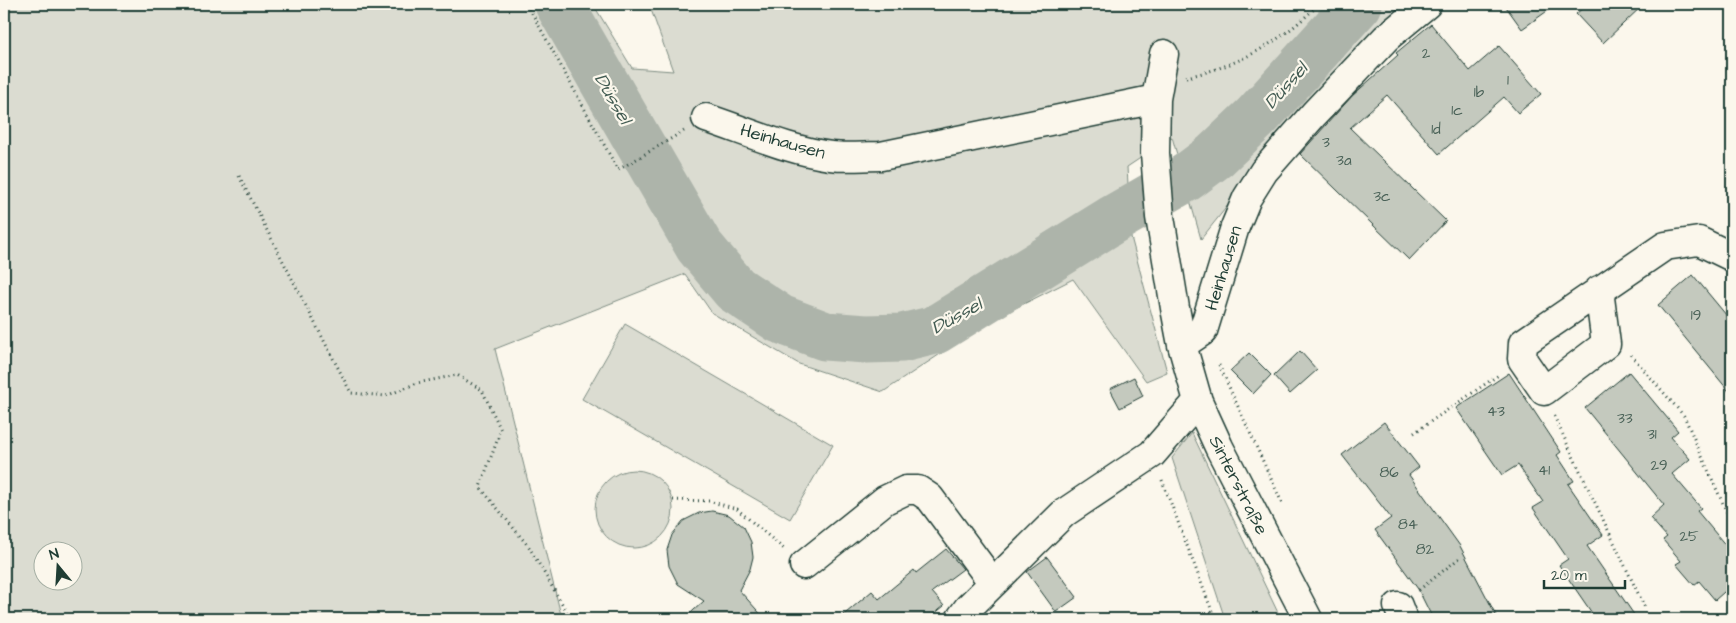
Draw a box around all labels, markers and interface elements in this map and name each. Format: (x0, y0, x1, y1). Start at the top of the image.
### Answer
house number: 2 (1422, 43, 1431, 64)
water label: Düssel (1258, 55, 1316, 115)
water label: Düssel (587, 68, 639, 132)
house number: 1 (1507, 70, 1509, 91)
house number: 1b (1474, 82, 1485, 103)
house number: 1c (1451, 100, 1463, 121)
street label: Heinhausen (737, 117, 828, 166)
house number: 1d (1431, 119, 1441, 140)
house number: 3 (1322, 132, 1330, 153)
house number: 3a (1336, 150, 1352, 171)
house number: 3c (1373, 186, 1391, 207)
street label: Heinhausen (1199, 223, 1248, 314)
water label: Düssel (926, 290, 990, 341)
house number: 19 (1691, 305, 1701, 326)
house number: 43 (1487, 401, 1505, 422)
house number: 33 (1617, 408, 1633, 429)
house number: 31 (1647, 424, 1657, 445)
street label: Sinterstraße (1203, 431, 1274, 539)
house number: 29 (1650, 455, 1668, 476)
house number: 41 (1538, 460, 1550, 481)
house number: 86 (1379, 462, 1399, 483)
house number: 84 (1398, 514, 1418, 535)
house number: 25 (1679, 526, 1699, 547)
house number: 82 (1416, 539, 1435, 560)
north arrow (32, 540, 82, 590)
text: N (47, 544, 62, 565)
scale bar (1544, 558, 1625, 590)
text: 20 m (1551, 565, 1587, 586)

